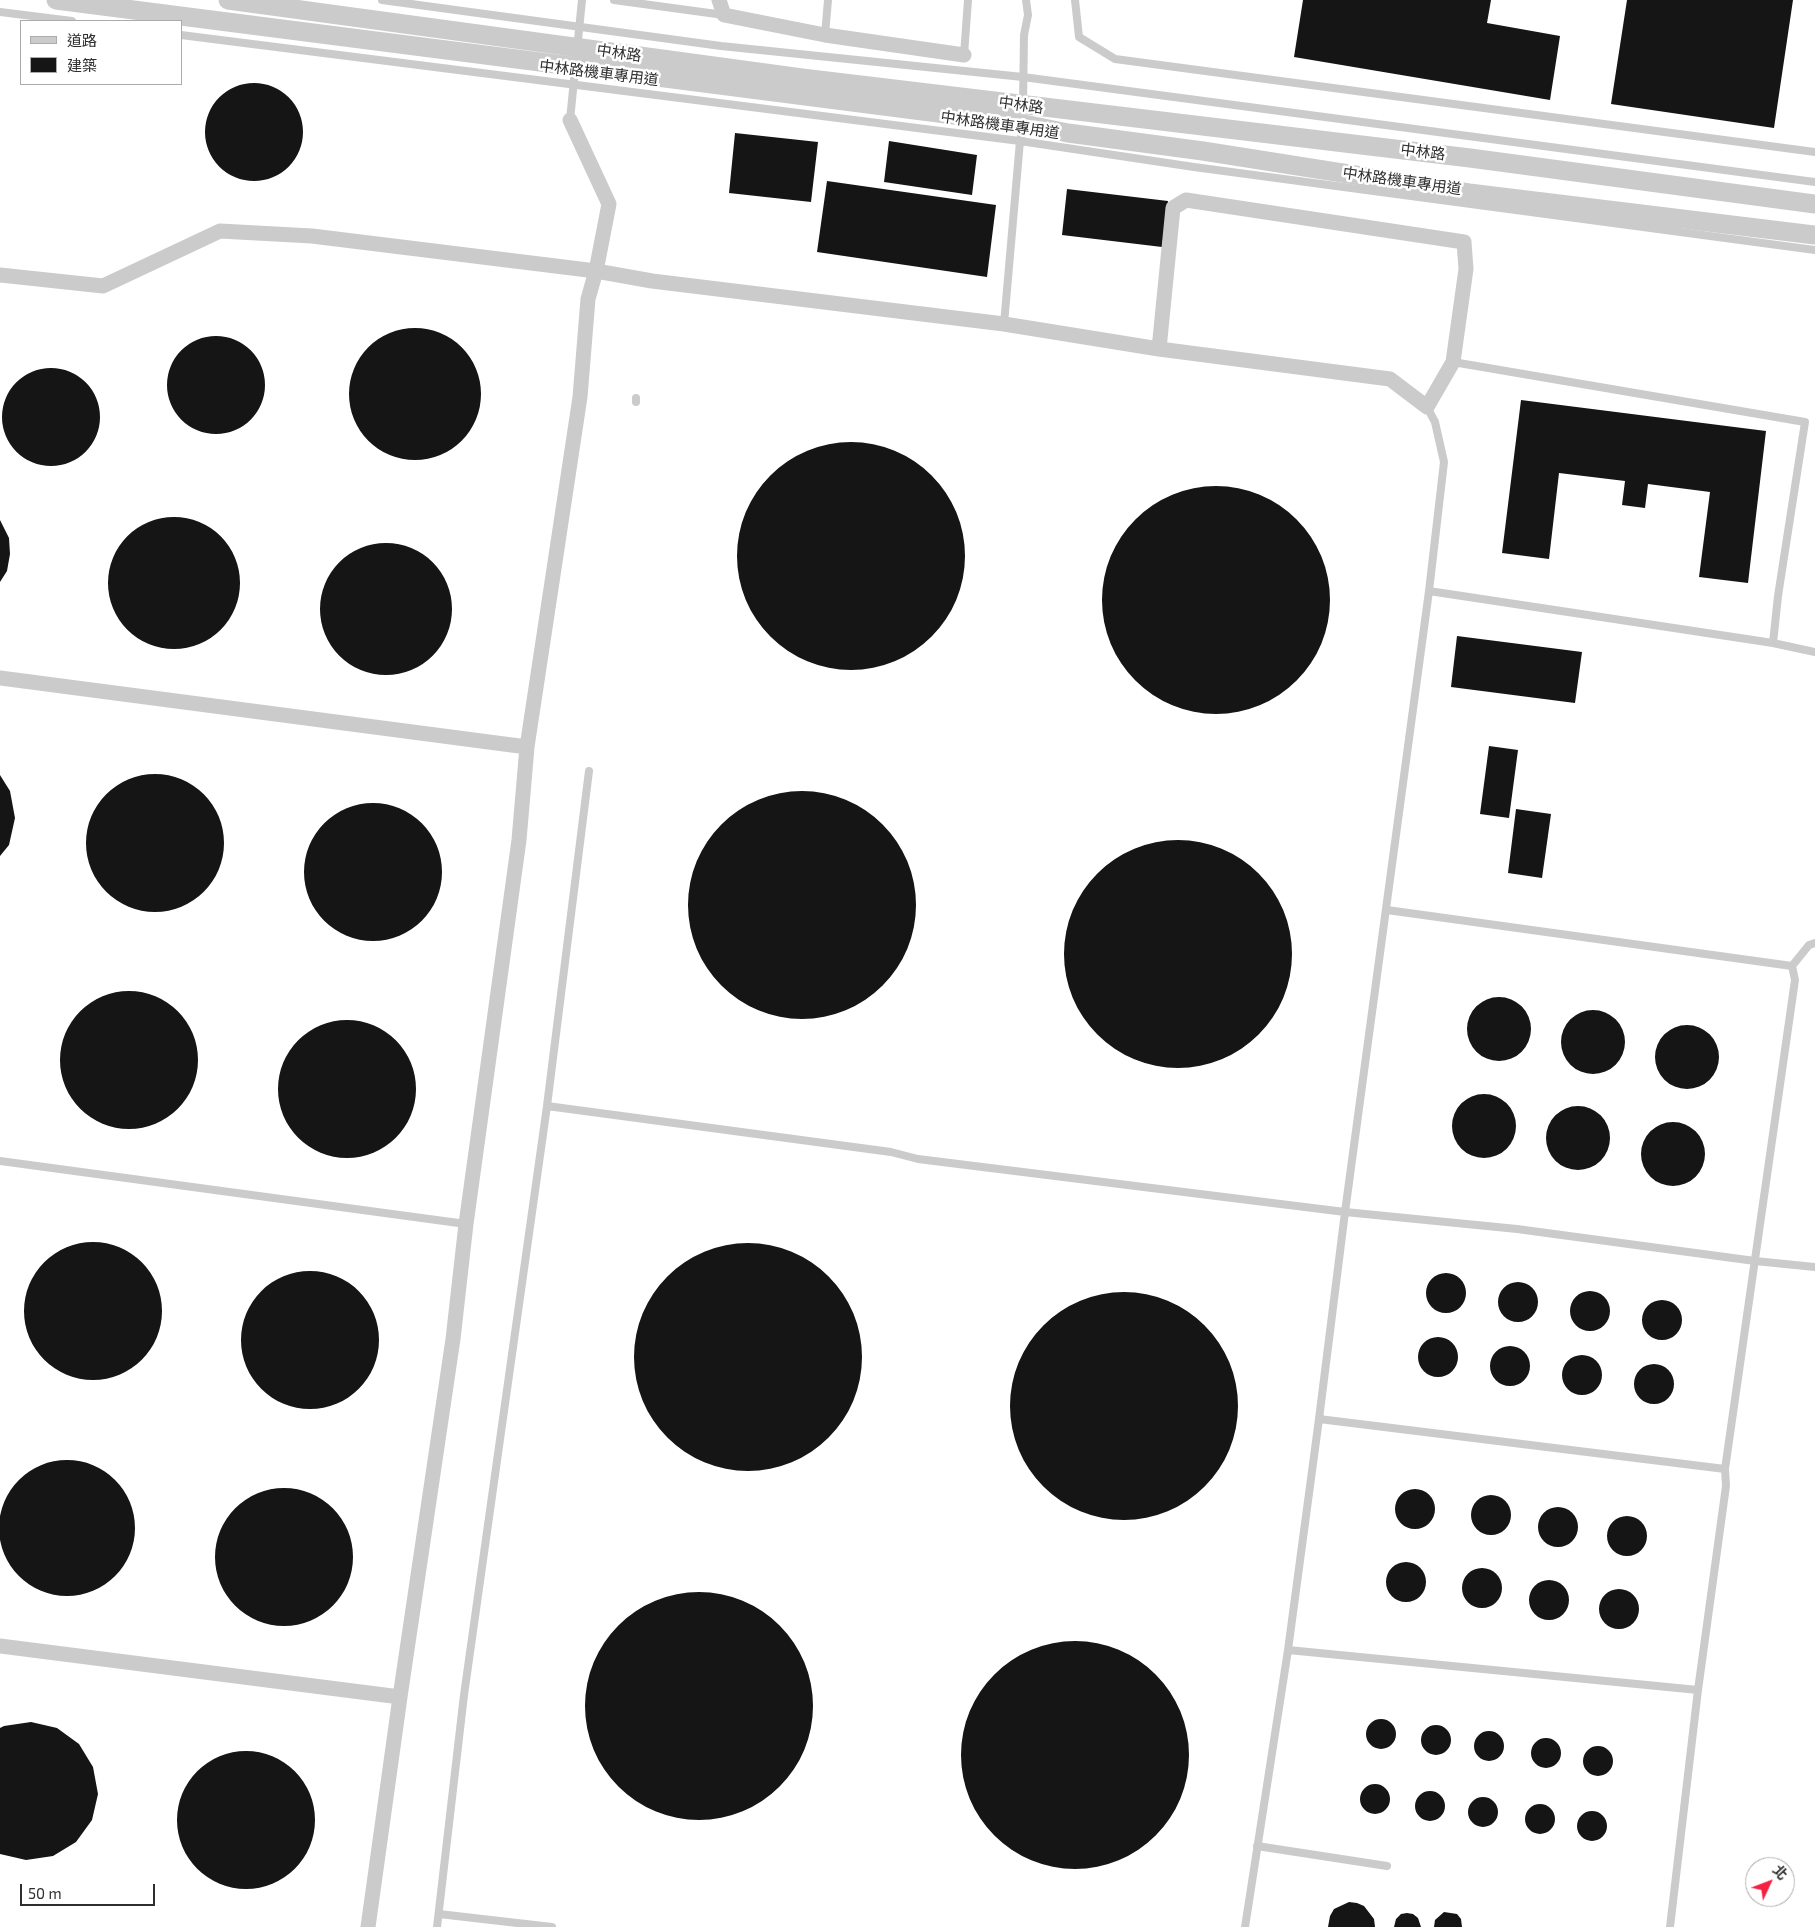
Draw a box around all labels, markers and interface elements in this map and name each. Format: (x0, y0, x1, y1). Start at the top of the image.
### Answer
legend (20, 20, 182, 85)
text: 道路 (67, 31, 97, 49)
street label: 中林路 (595, 41, 643, 65)
text: 建築 (67, 56, 97, 74)
street label: 中林路機車專用道 (538, 57, 660, 89)
street label: 中林路 (997, 93, 1045, 117)
street label: 中林路機車專用道 (939, 108, 1061, 142)
street label: 中林路 (1400, 140, 1446, 164)
street label: 中林路機車專用道 (1341, 164, 1463, 198)
north arrow (1745, 1857, 1795, 1907)
text: 北 (1770, 1861, 1792, 1883)
scale bar (22, 1874, 158, 1906)
text: 50 m (28, 1884, 62, 1902)

